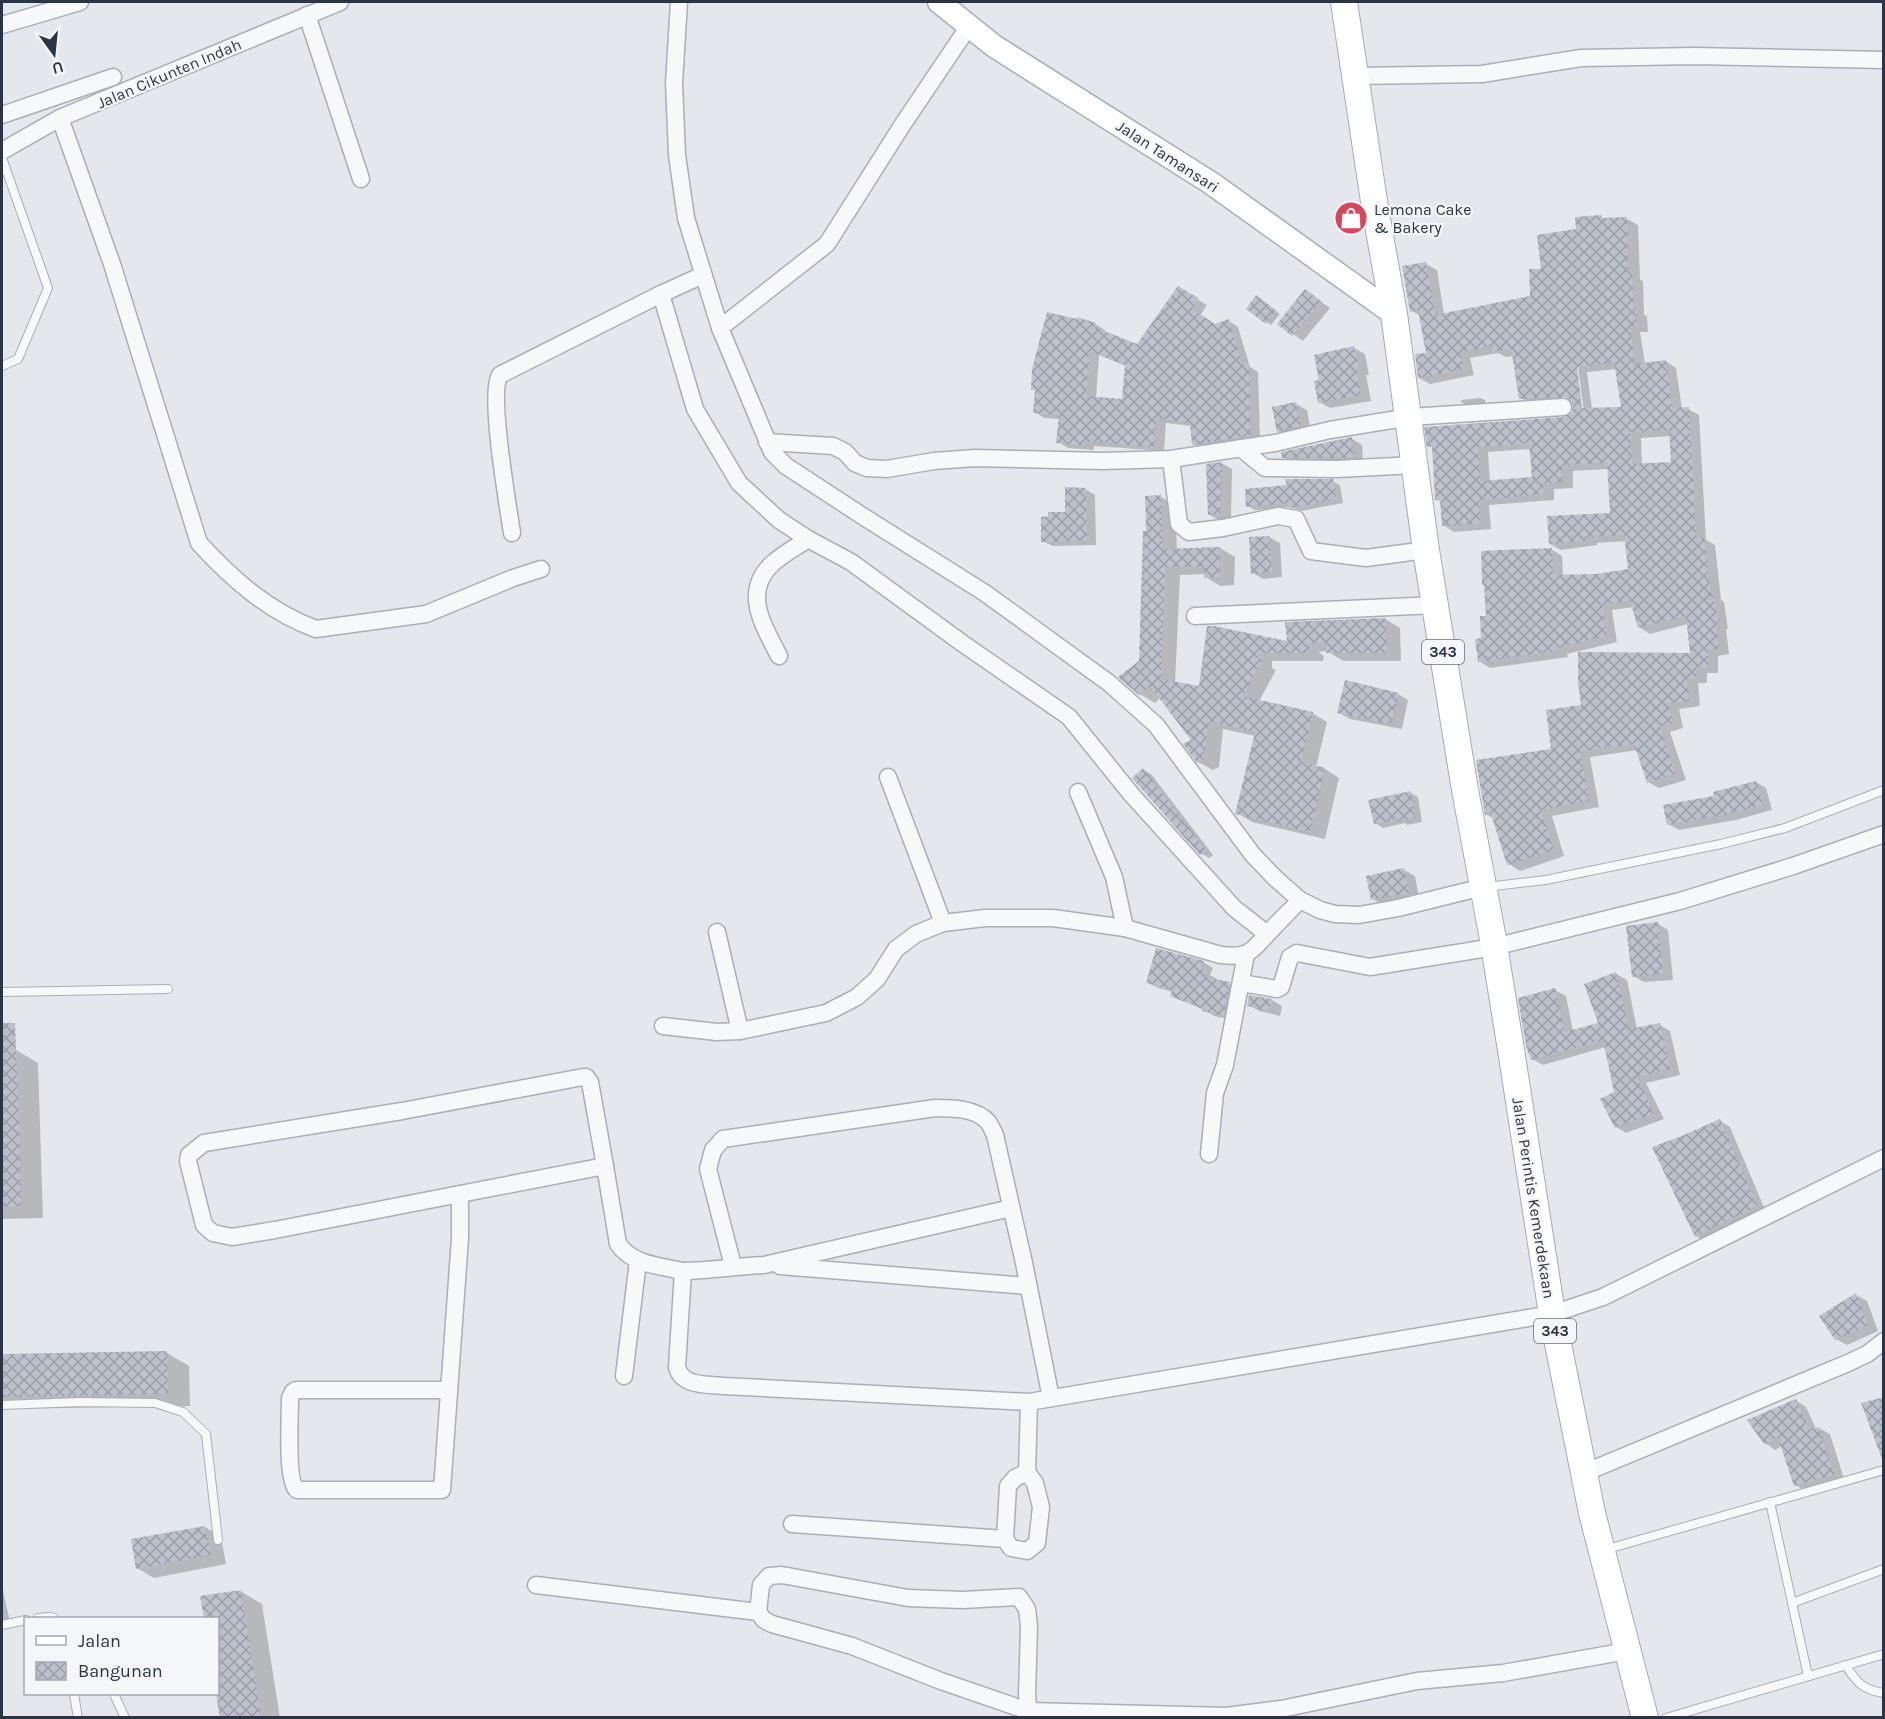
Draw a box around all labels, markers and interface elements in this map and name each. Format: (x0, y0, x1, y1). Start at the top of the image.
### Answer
north arrow (24, 24, 84, 84)
street label: Jalan Cikunten Indah (94, 34, 244, 112)
text: U (50, 57, 66, 79)
street label: Jalan Tamansari (1113, 116, 1223, 197)
shop icon: Lemona Cake & Bakery (1333, 200, 1369, 236)
place label: Lemona Cake & Bakery (1374, 200, 1472, 237)
road number: 343 (1422, 640, 1464, 664)
street label: Jalan Perintis Kemerdekaan (1508, 1096, 1559, 1300)
road number: 343 (1534, 1319, 1576, 1343)
legend (24, 1617, 219, 1695)
text: Jalan (78, 1630, 121, 1652)
text: Bangunan (78, 1660, 163, 1682)

